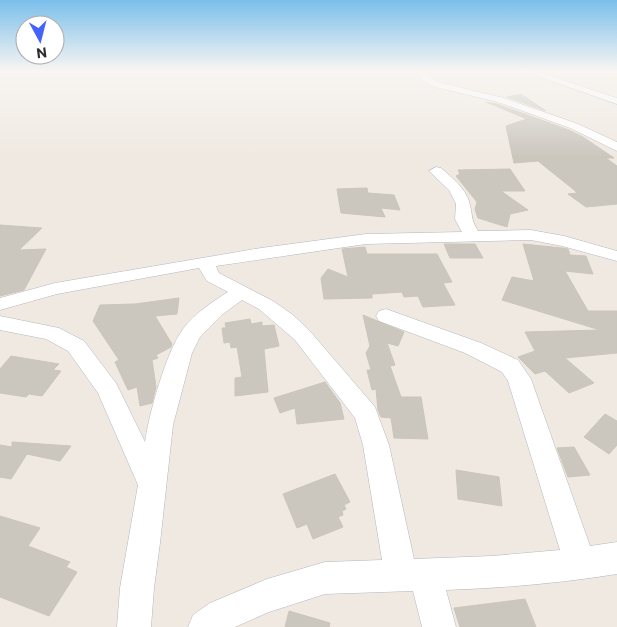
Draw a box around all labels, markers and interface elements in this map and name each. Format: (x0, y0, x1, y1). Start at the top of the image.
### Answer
north arrow (15, 15, 65, 65)
text: N (35, 44, 48, 62)

